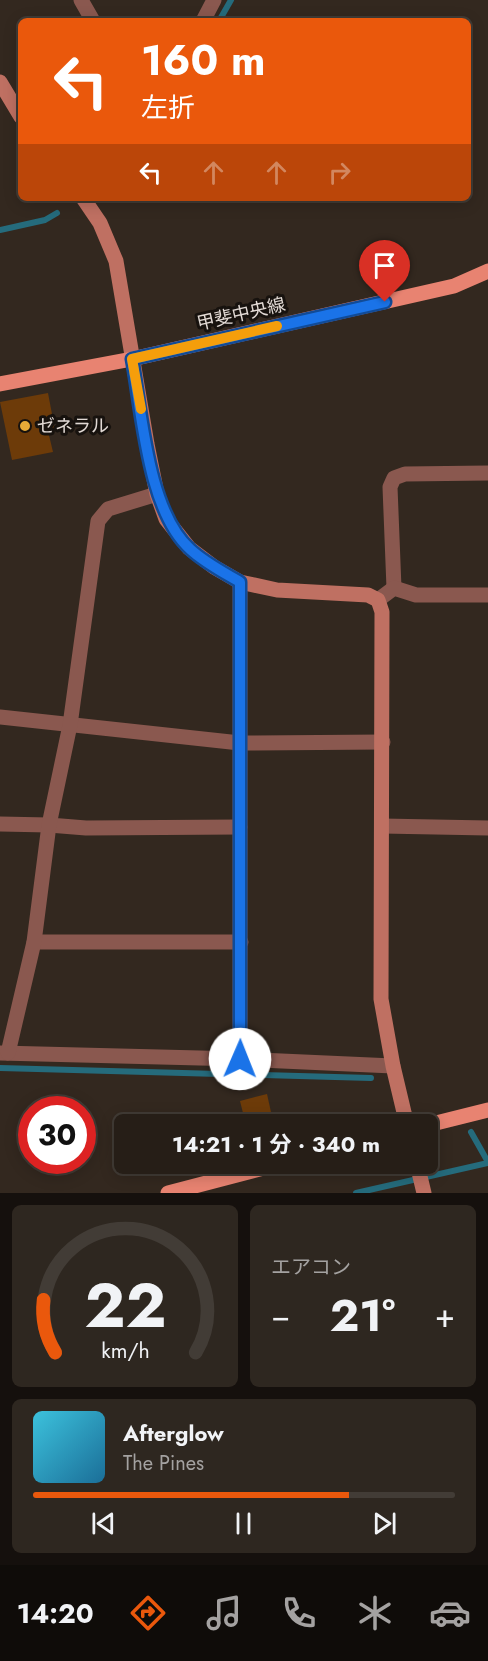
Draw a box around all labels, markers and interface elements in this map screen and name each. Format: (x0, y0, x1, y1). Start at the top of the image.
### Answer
text: 160 m (141, 30, 265, 91)
icon: left (42, 42, 120, 120)
text: 左折 (141, 88, 195, 127)
icon: left (134, 156, 167, 189)
icon: ahead (197, 156, 230, 189)
icon: ahead (260, 156, 293, 189)
icon: right (323, 156, 356, 189)
pin (359, 240, 410, 302)
icon: arrive (368, 249, 401, 282)
street label: 甲斐中央線 (194, 291, 288, 337)
place label: ゼネラル (37, 413, 109, 439)
marker: ゼネラル (18, 419, 32, 433)
position arrow (208, 1027, 272, 1091)
speed limit sign: 30 (18, 1096, 96, 1174)
text: 14:21 · 1 分 · 340 m (172, 1128, 380, 1160)
text: エアコン (271, 1253, 351, 1282)
text: 22 (84, 1260, 166, 1350)
text: 21° (330, 1283, 395, 1348)
text: − (271, 1292, 290, 1339)
text: + (435, 1292, 455, 1339)
text: km/h (101, 1335, 149, 1366)
text: Afterglow (123, 1417, 224, 1449)
text: The Pines (123, 1449, 204, 1478)
icon: previous (87, 1507, 120, 1540)
icon: pause (227, 1507, 260, 1540)
icon: next (368, 1507, 401, 1540)
icon: directions (127, 1592, 169, 1634)
icon: music (203, 1592, 245, 1634)
icon: phone (278, 1592, 320, 1634)
icon: climate (354, 1592, 396, 1634)
icon: car (429, 1592, 471, 1634)
text: 14:20 (17, 1594, 94, 1633)

